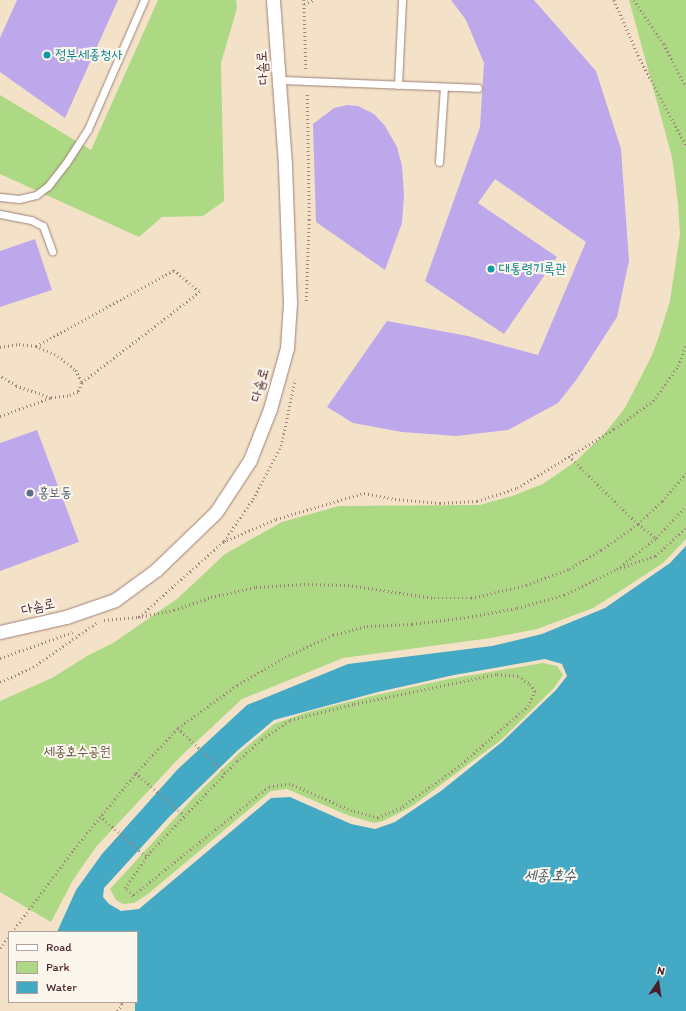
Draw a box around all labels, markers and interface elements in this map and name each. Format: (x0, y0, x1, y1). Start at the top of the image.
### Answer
place label: 정부세종청사 (55, 47, 123, 63)
marker: 정부세종청사 (42, 50, 52, 60)
street label: 다솜로 (253, 51, 273, 85)
place label: 대통령기록관 (499, 261, 567, 277)
marker: 대통령기록관 (486, 264, 496, 274)
street label: 다솜로 (247, 366, 273, 404)
place label: 홍보동 (38, 485, 72, 501)
marker: 홍보동 (25, 488, 35, 498)
street label: 다솜로 (20, 595, 56, 619)
park label: 세종호수공원 (43, 744, 111, 760)
water label: 세종 호수 (524, 867, 576, 885)
legend (8, 931, 138, 1003)
text: Road (46, 940, 72, 954)
text: Park (46, 960, 70, 974)
north arrow (638, 963, 678, 1003)
text: N (656, 964, 666, 978)
text: Water (46, 980, 77, 994)

